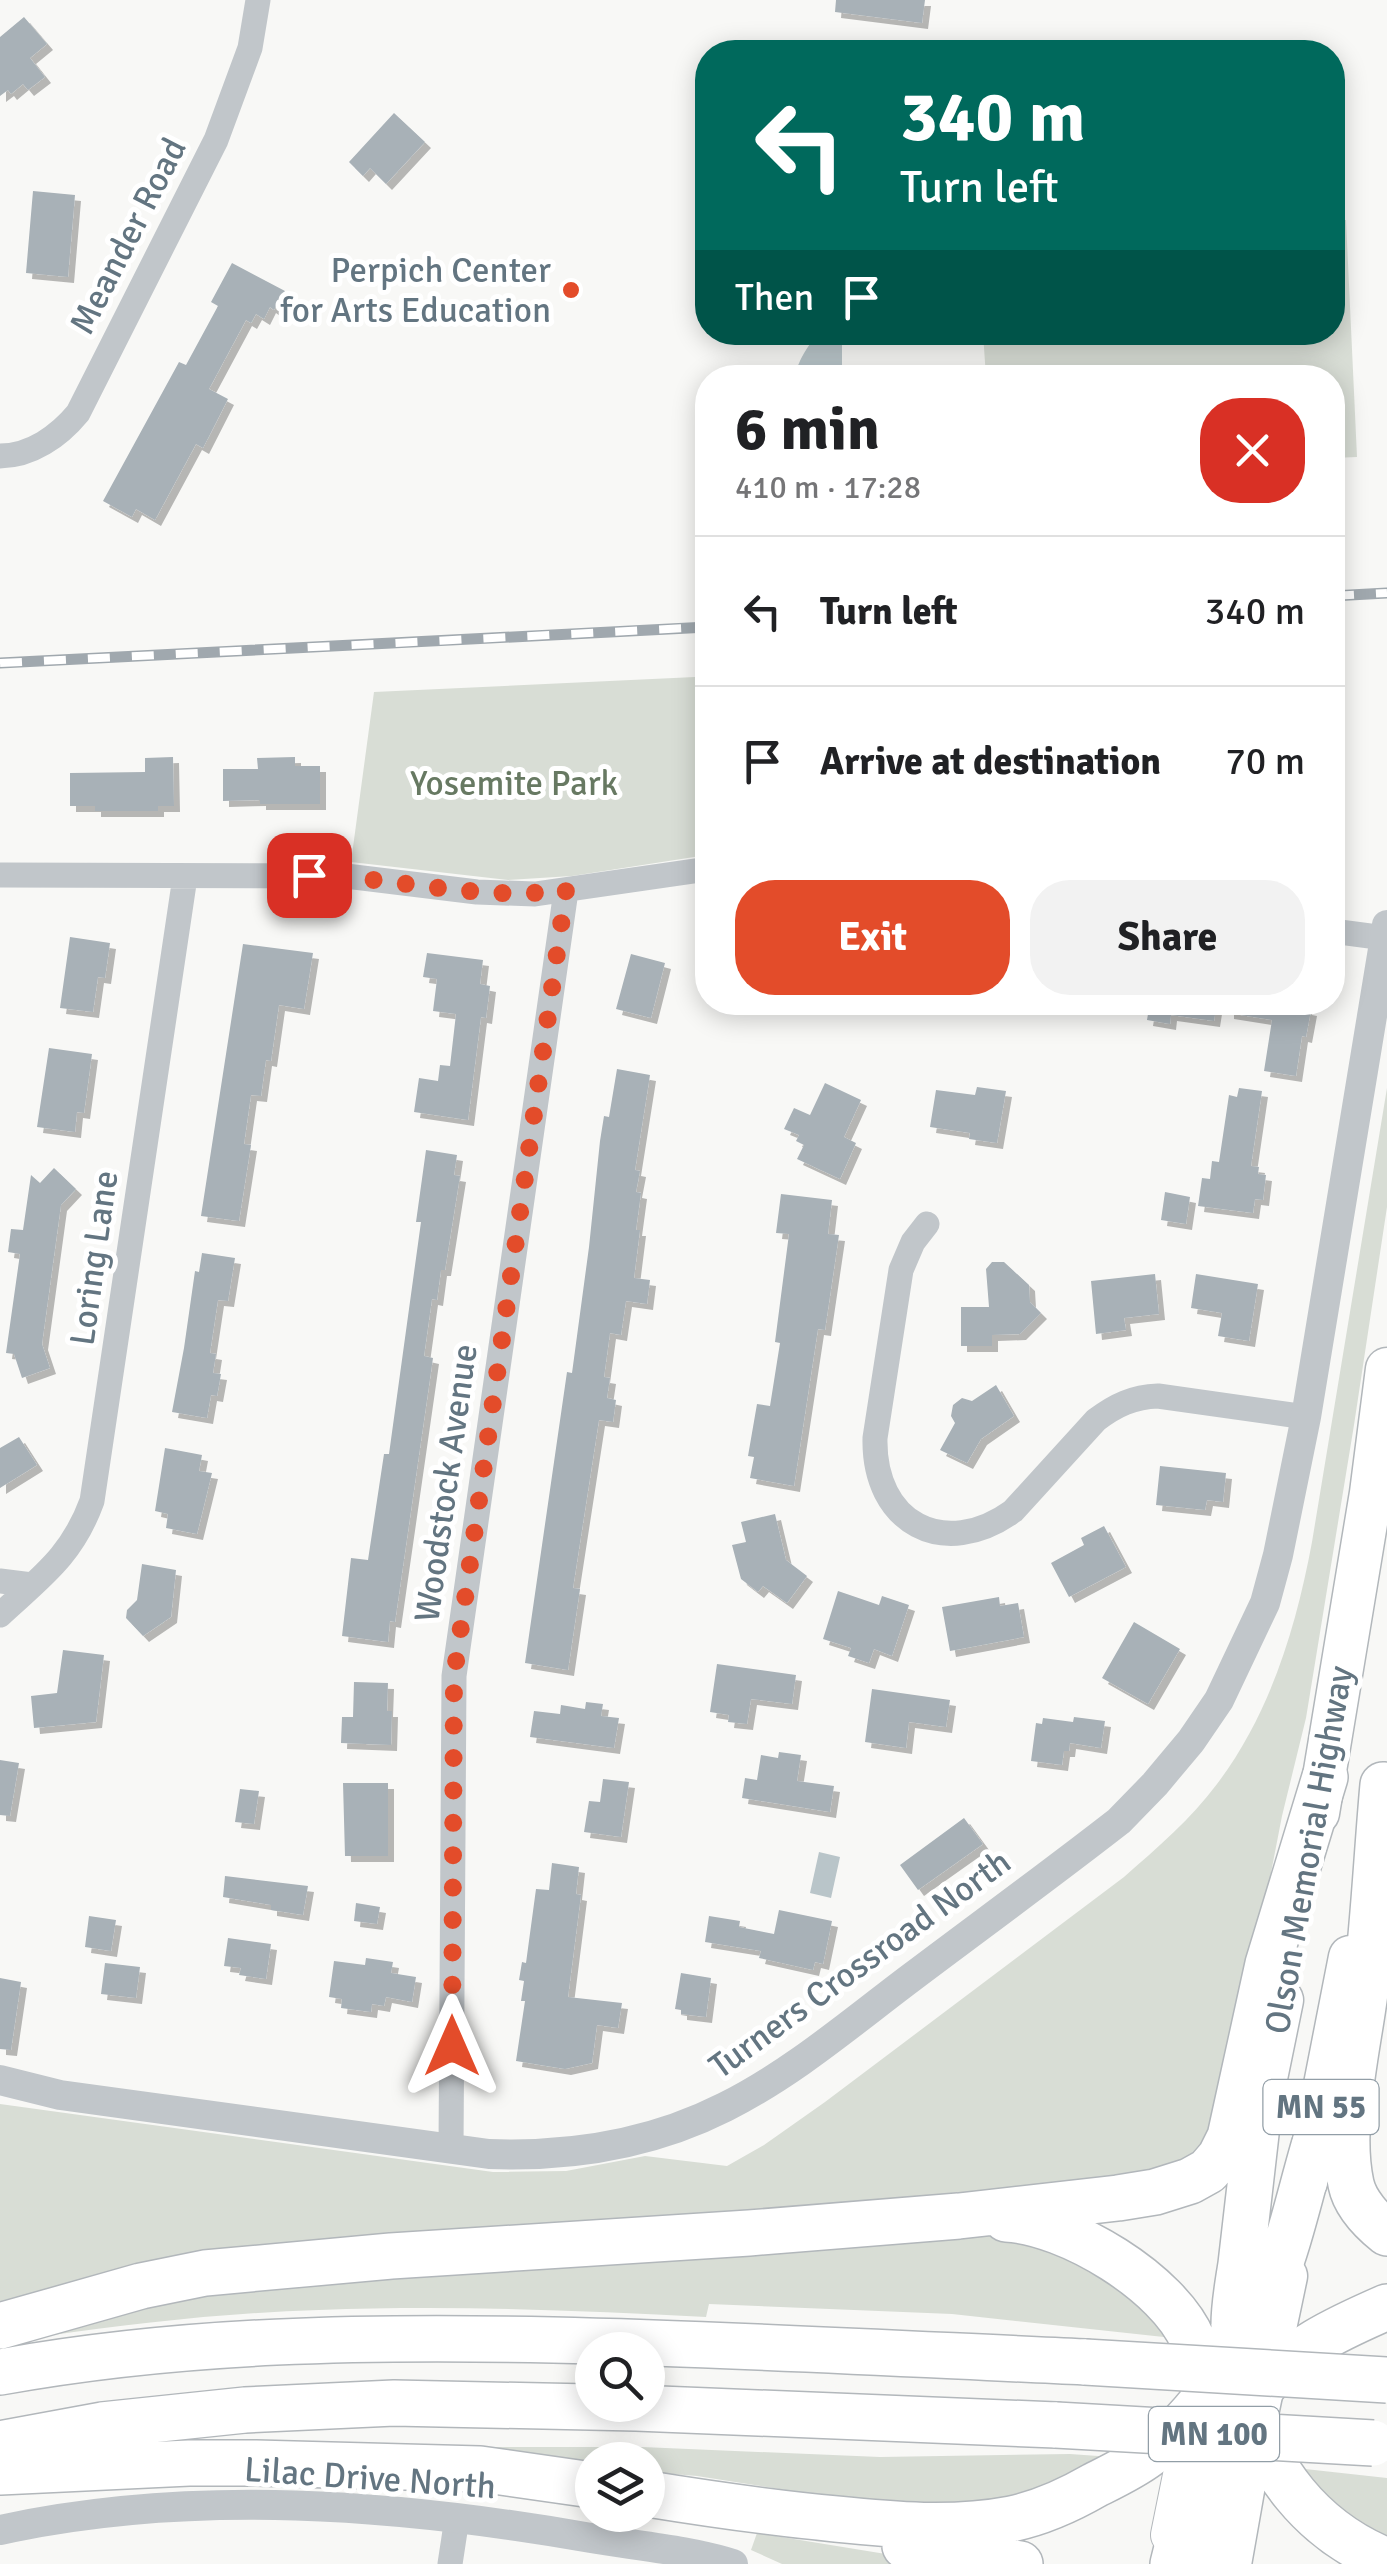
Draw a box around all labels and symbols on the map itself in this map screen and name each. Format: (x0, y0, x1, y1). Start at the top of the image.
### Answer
street label: Meander Road (60, 131, 196, 341)
place label: Perpich Center for Arts Education (280, 249, 551, 332)
marker: Perpich Center for Arts Education (560, 279, 582, 301)
park label: Yosemite Park (410, 762, 618, 805)
pin (267, 833, 352, 918)
street label: Loring Lane (60, 1168, 128, 1348)
street label: Woodstock Avenue (405, 1341, 487, 1625)
street label: Olson Memorial Highway (1255, 1663, 1363, 2037)
street label: Turners Crossroad North (701, 1840, 1019, 2088)
position arrow (400, 1994, 504, 2098)
road number: MN 55 (1264, 2080, 1378, 2134)
road number: MN 100 (1149, 2407, 1279, 2461)
street label: Lilac Drive North (243, 2448, 497, 2508)

